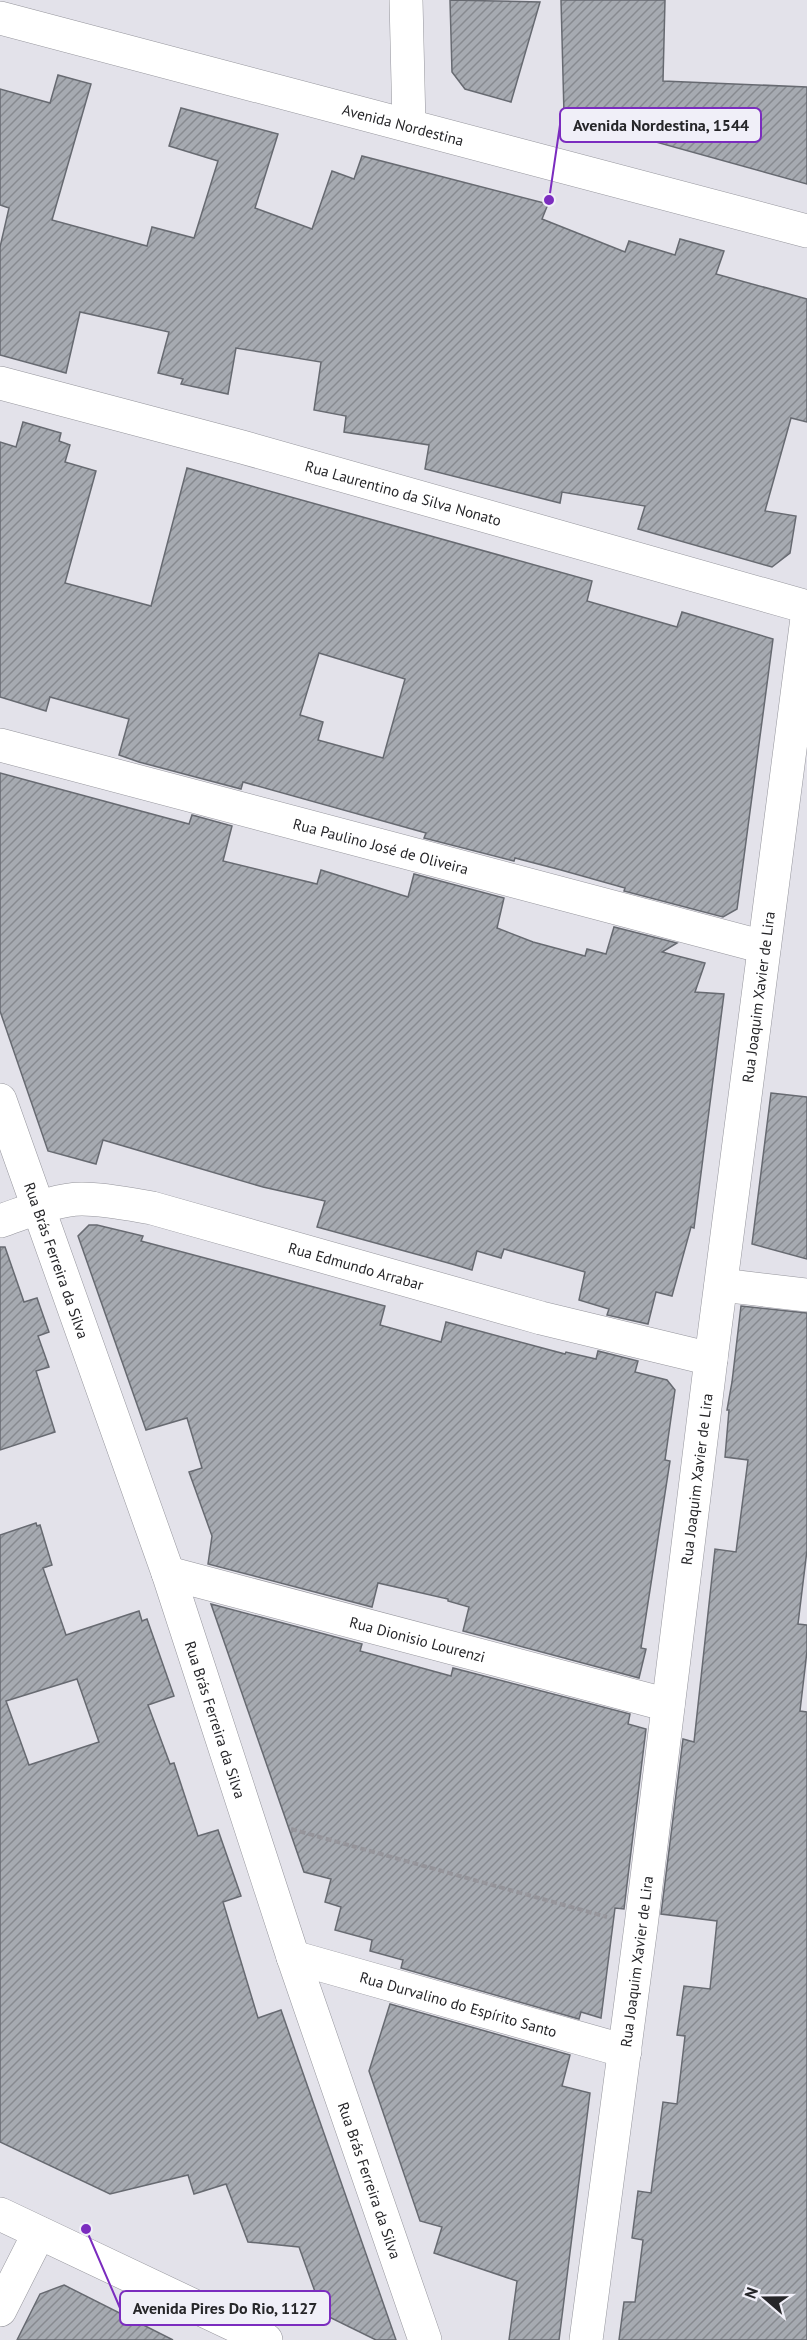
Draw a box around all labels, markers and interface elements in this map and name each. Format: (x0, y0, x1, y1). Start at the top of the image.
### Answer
street label: Avenida Nordestina (340, 99, 466, 150)
callout: Avenida Nordestina, 1544 (560, 108, 761, 142)
text: Avenida Nordestina, 1544 (573, 115, 749, 135)
street label: Rua Laurentino da Silva Nonato (303, 456, 504, 530)
street label: Rua Paulino José de Oliveira (291, 813, 471, 878)
street label: Rua Joaquim Xavier de Lira (737, 910, 778, 1084)
street label: Rua Brás Ferreira da Silva (20, 1180, 93, 1341)
street label: Rua Edmundo Arrabar (286, 1238, 426, 1294)
street label: Rua Joaquim Xavier de Lira (676, 1392, 716, 1566)
street label: Rua Dionisio Lourenzi (348, 1612, 487, 1666)
street label: Rua Brás Ferreira da Silva (181, 1638, 250, 1801)
street label: Rua Joaquim Xavier de Lira (616, 1875, 657, 2048)
street label: Rua Durvalino do Espírito Santo (358, 1967, 559, 2041)
street label: Rua Brás Ferreira da Silva (334, 2099, 406, 2261)
north arrow (735, 2268, 795, 2328)
text: N (740, 2285, 762, 2301)
callout: Avenida Pires Do Rio, 1127 (120, 2291, 330, 2325)
text: Avenida Pires Do Rio, 1127 (133, 2298, 317, 2318)

